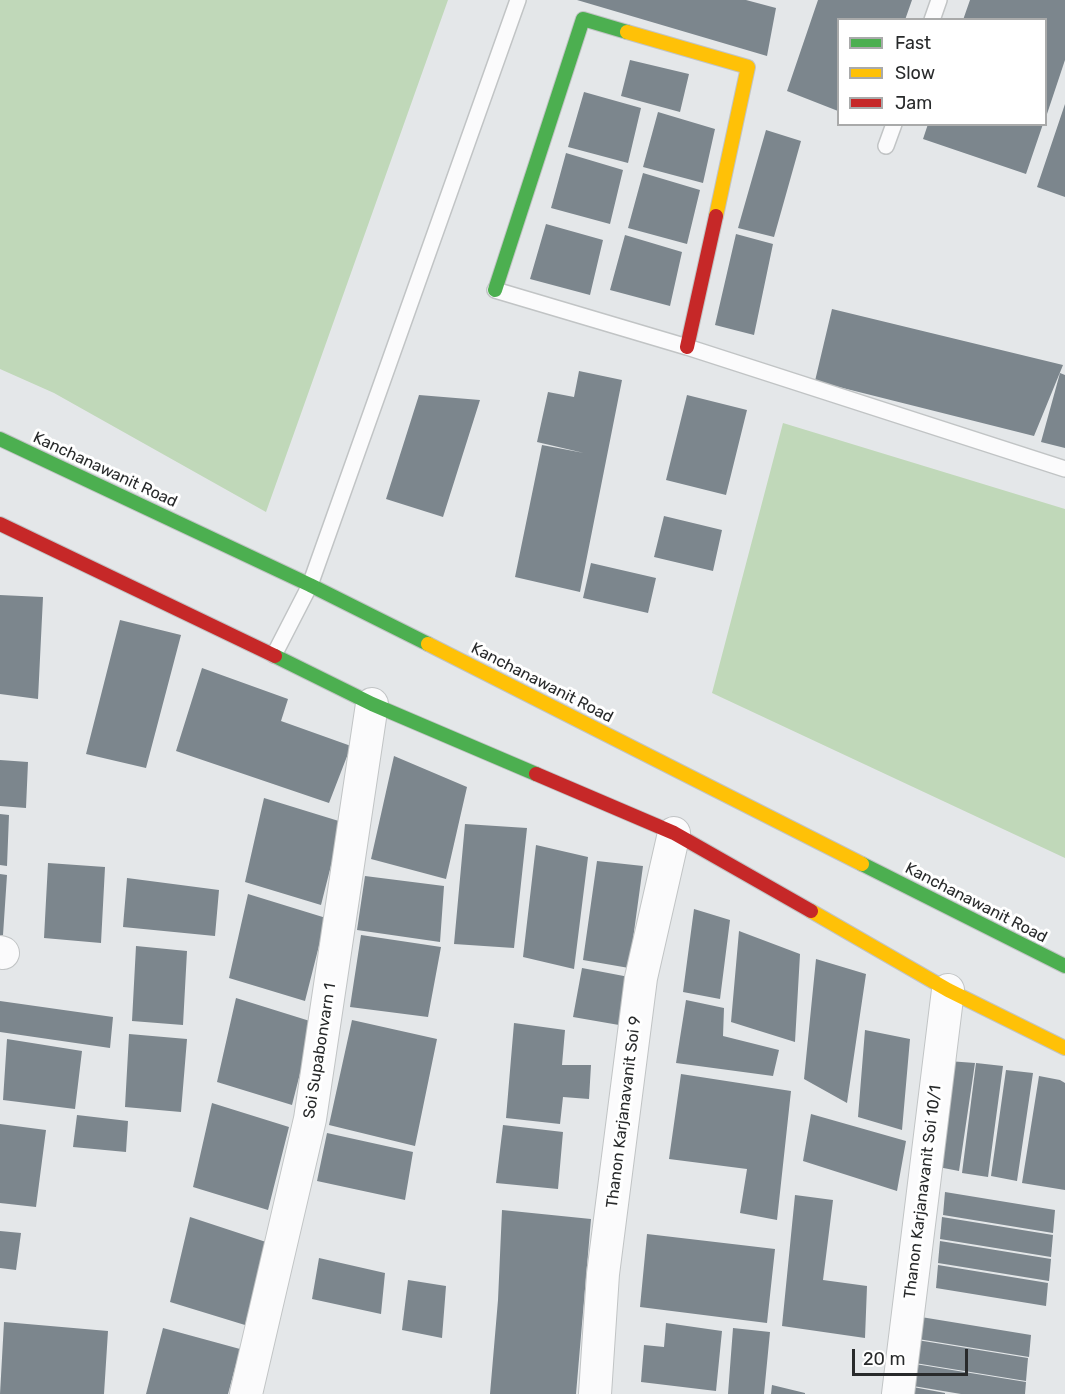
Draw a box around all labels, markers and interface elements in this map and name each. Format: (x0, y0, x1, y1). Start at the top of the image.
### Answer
legend (837, 18, 1047, 126)
text: Fast (895, 32, 931, 54)
text: Slow (895, 62, 935, 84)
text: Jam (895, 92, 932, 114)
street label: Kanchanawanit Road (30, 428, 180, 512)
street label: Kanchanawanit Road (468, 639, 616, 727)
street label: Kanchanawanit Road (902, 859, 1050, 947)
street label: Soi Supabonvarn 1 (300, 982, 340, 1120)
street label: Thanon Karjanavanit Soi 9 (603, 1015, 645, 1209)
street label: Thanon Karjanavanit Soi 10/1 (900, 1084, 946, 1300)
scale bar (855, 1337, 970, 1375)
text: 20 m (863, 1348, 905, 1370)

